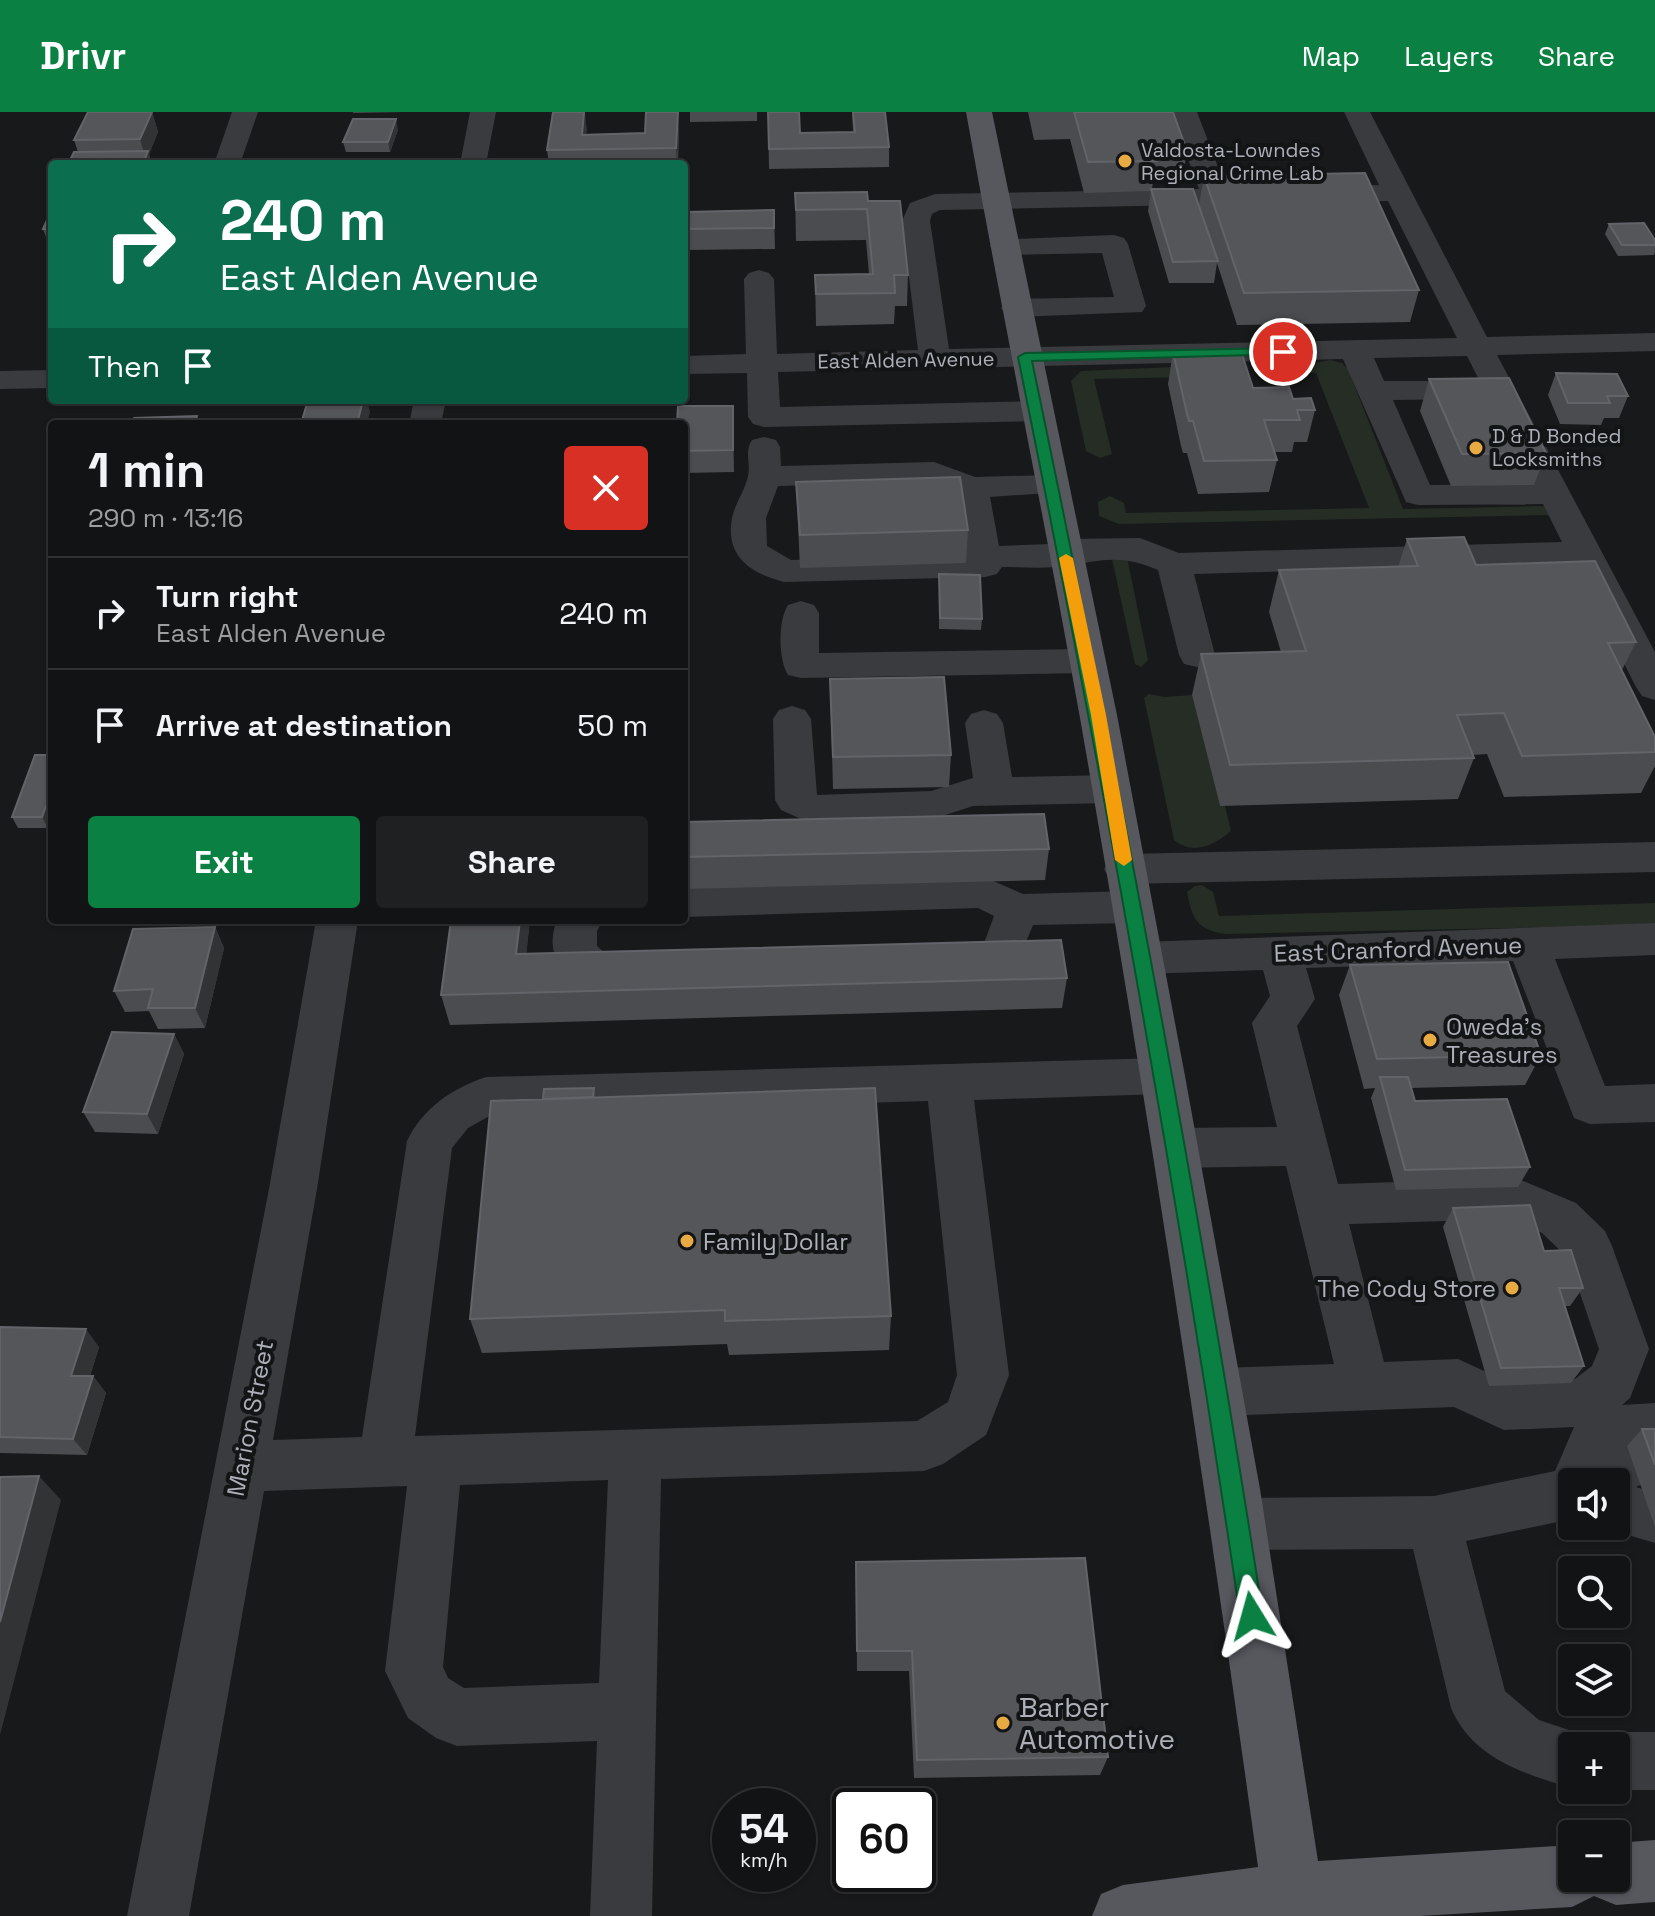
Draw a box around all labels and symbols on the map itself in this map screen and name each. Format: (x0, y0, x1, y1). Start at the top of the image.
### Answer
place label: Valdosta-Lowndes Regional Crime Lab (1141, 137, 1324, 186)
marker: Valdosta-Lowndes Regional Crime Lab (1116, 152, 1134, 170)
pin (1249, 318, 1317, 386)
street label: East Alden Avenue (817, 345, 995, 375)
place label: D & D Bonded Locksmiths (1492, 423, 1621, 472)
marker: D & D Bonded Locksmiths (1467, 439, 1485, 457)
street label: East Cranford Avenue (1273, 929, 1523, 969)
place label: Oweda's Treasures (1446, 1011, 1558, 1070)
marker: Oweda's Treasures (1421, 1031, 1439, 1049)
place label: Family Dollar (703, 1226, 848, 1257)
marker: Family Dollar (678, 1232, 696, 1250)
place label: The Cody Store (1317, 1273, 1496, 1304)
marker: The Cody Store (1503, 1279, 1521, 1297)
street label: Marion Street (220, 1337, 280, 1499)
position arrow (1210, 1574, 1294, 1658)
place label: Barber Automotive (1019, 1689, 1175, 1757)
marker: Barber Automotive (994, 1714, 1012, 1732)
speed limit sign: 60 (832, 1788, 936, 1892)

